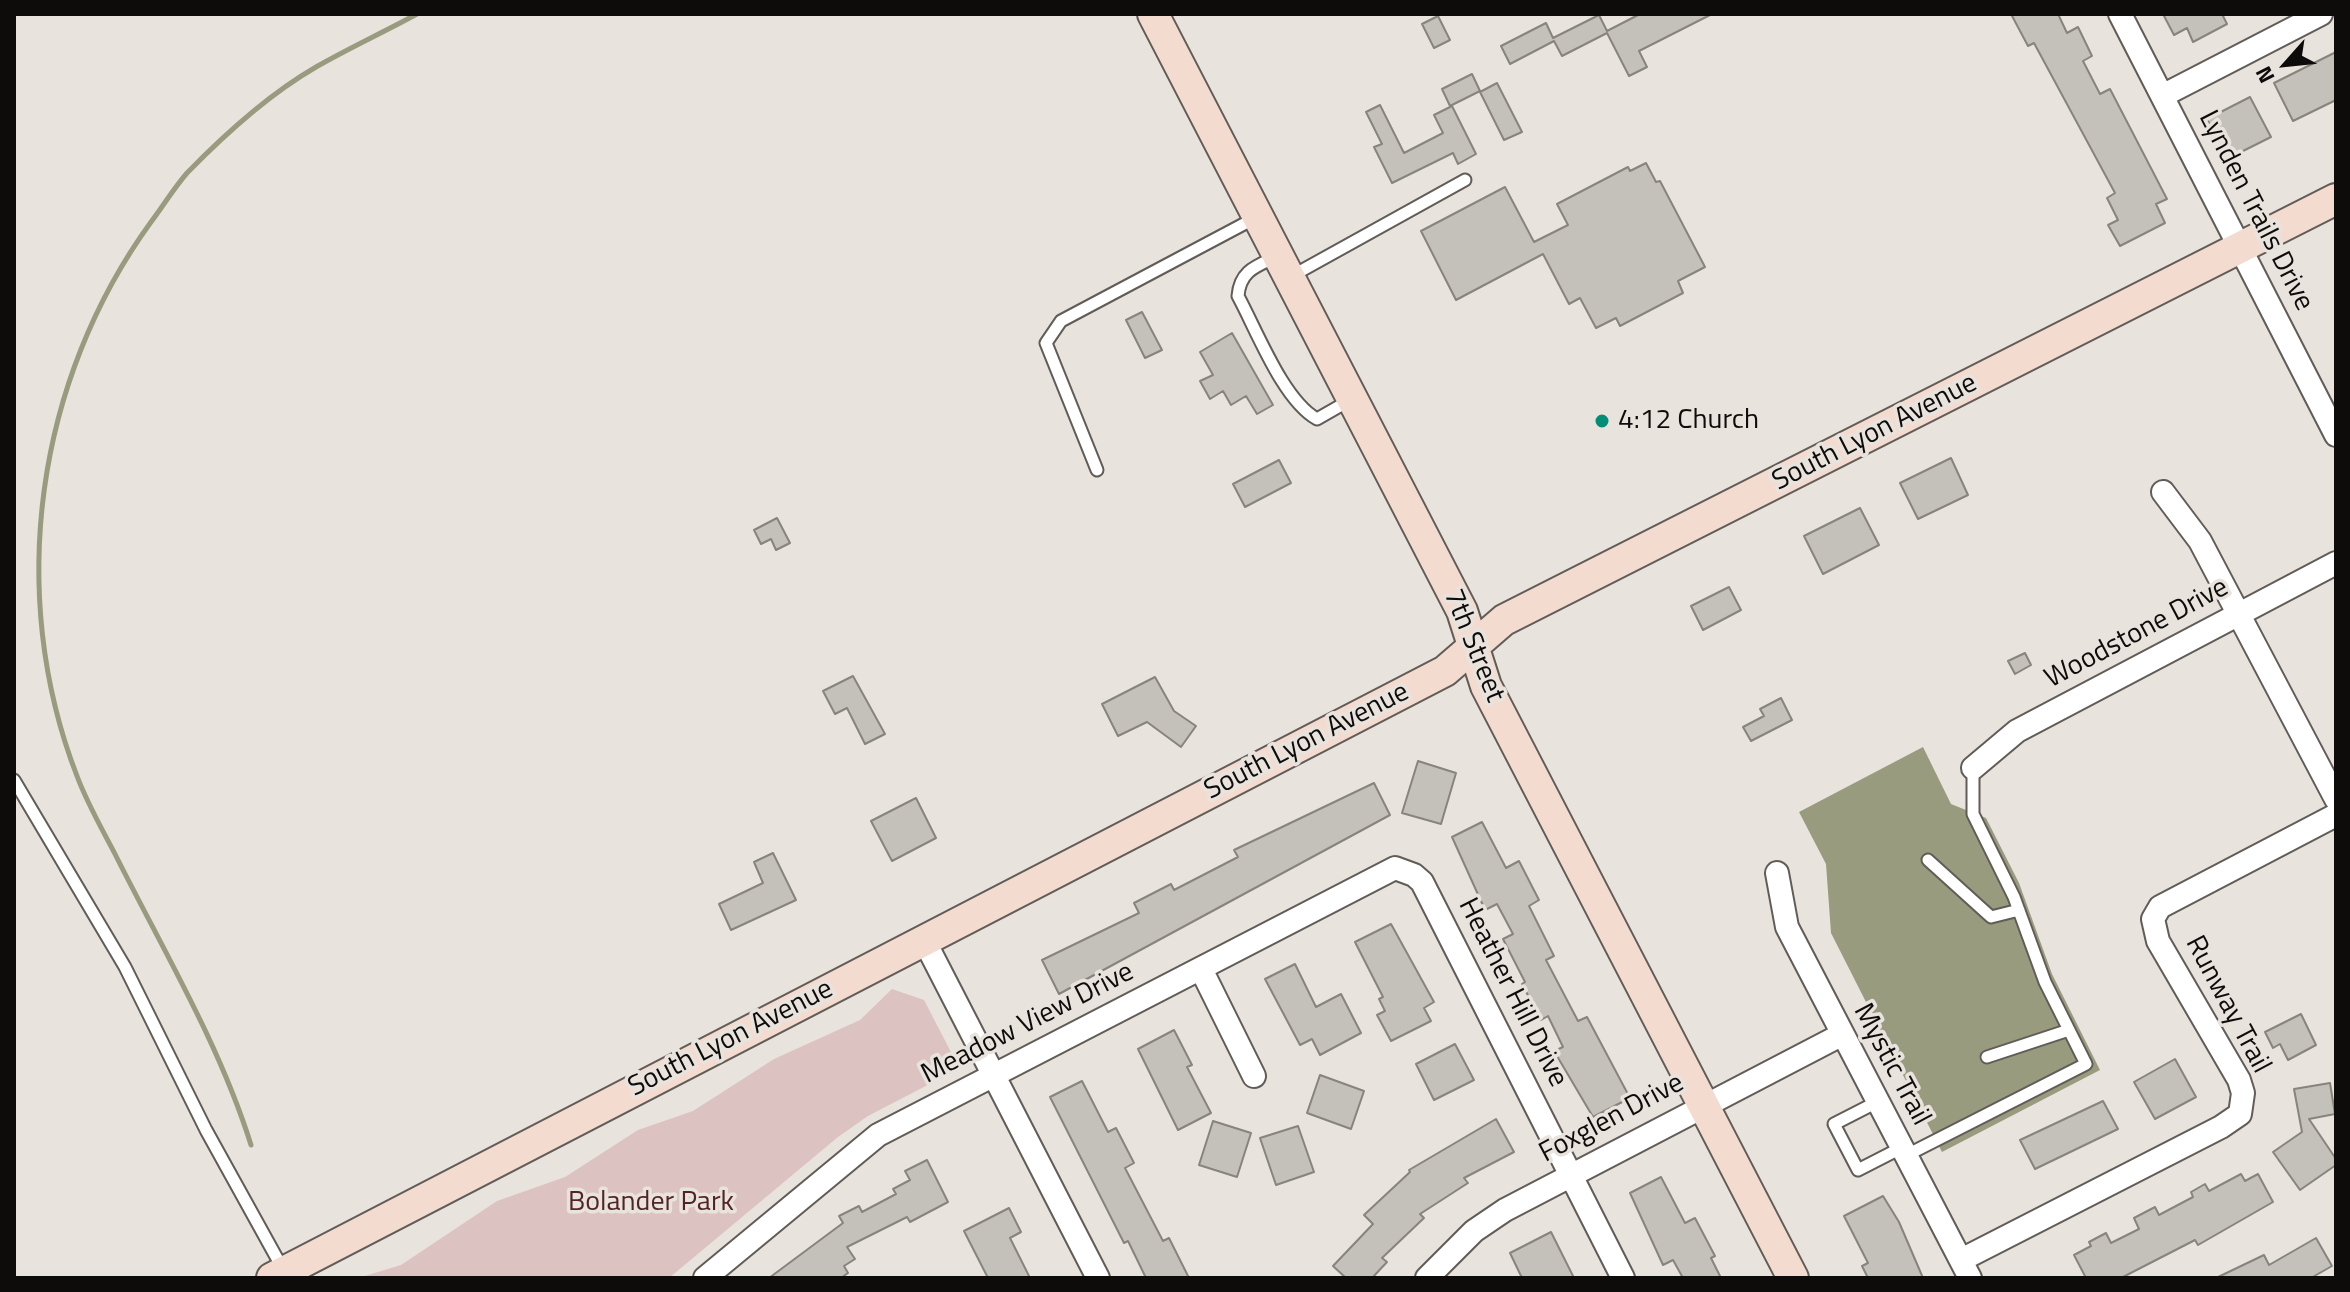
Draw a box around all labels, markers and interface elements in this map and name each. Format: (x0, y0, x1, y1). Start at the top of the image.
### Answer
north arrow (2246, 24, 2326, 104)
text: N (2246, 60, 2283, 89)
street label: Lynden Trails Drive (2190, 105, 2320, 317)
street label: South Lyon Avenue (1767, 367, 1983, 499)
place label: 4:12 Church (1618, 404, 1759, 438)
marker: 4:12 Church (1593, 412, 1611, 430)
street label: Woodstone Drive (2040, 572, 2234, 696)
street label: 7th Street (1435, 585, 1511, 707)
street label: South Lyon Avenue (1199, 676, 1415, 808)
street label: Heather Hill Drive (1450, 893, 1574, 1093)
street label: Runway Trail (2177, 931, 2277, 1079)
street label: Meadow View Drive (916, 956, 1140, 1092)
street label: South Lyon Avenue (623, 973, 839, 1105)
street label: Mystic Trail (1845, 998, 1937, 1132)
street label: Foxglen Drive (1534, 1067, 1690, 1171)
park label: Bolander Park (568, 1186, 734, 1220)

